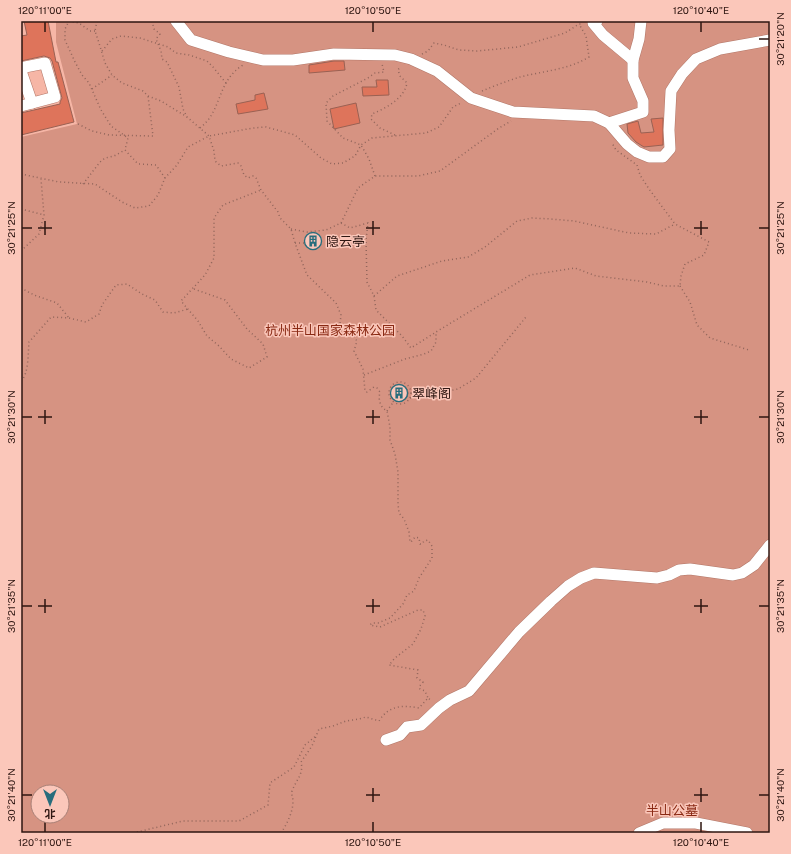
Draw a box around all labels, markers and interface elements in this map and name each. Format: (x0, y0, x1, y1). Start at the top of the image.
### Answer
text: 120°11'00"E (18, 4, 72, 16)
text: 120°10'50"E (345, 4, 401, 16)
text: 120°10'40"E (673, 4, 729, 16)
text: 30°21'20"N (774, 12, 786, 66)
text: 30°21'25"N (5, 201, 17, 255)
text: 30°21'25"N (774, 201, 786, 255)
building icon: 隐云亭 (303, 231, 323, 251)
place label: 隐云亭 (326, 234, 365, 249)
park label: 杭州半山国家森林公园 (265, 323, 395, 338)
building icon: 翠峰阁 (389, 383, 409, 403)
place label: 翠峰阁 (412, 386, 451, 401)
text: 30°21'30"N (5, 390, 17, 444)
text: 30°21'30"N (774, 390, 786, 444)
text: 30°21'35"N (5, 579, 17, 633)
text: 30°21'35"N (774, 579, 786, 633)
text: 30°21'40"N (5, 768, 17, 822)
text: 30°21'40"N (774, 768, 786, 822)
north arrow (30, 784, 70, 824)
park label: 半山公墓 (646, 803, 698, 818)
text: 北 (45, 808, 56, 820)
text: 120°11'00"E (18, 836, 72, 848)
text: 120°10'50"E (345, 836, 401, 848)
text: 120°10'40"E (673, 836, 729, 848)

